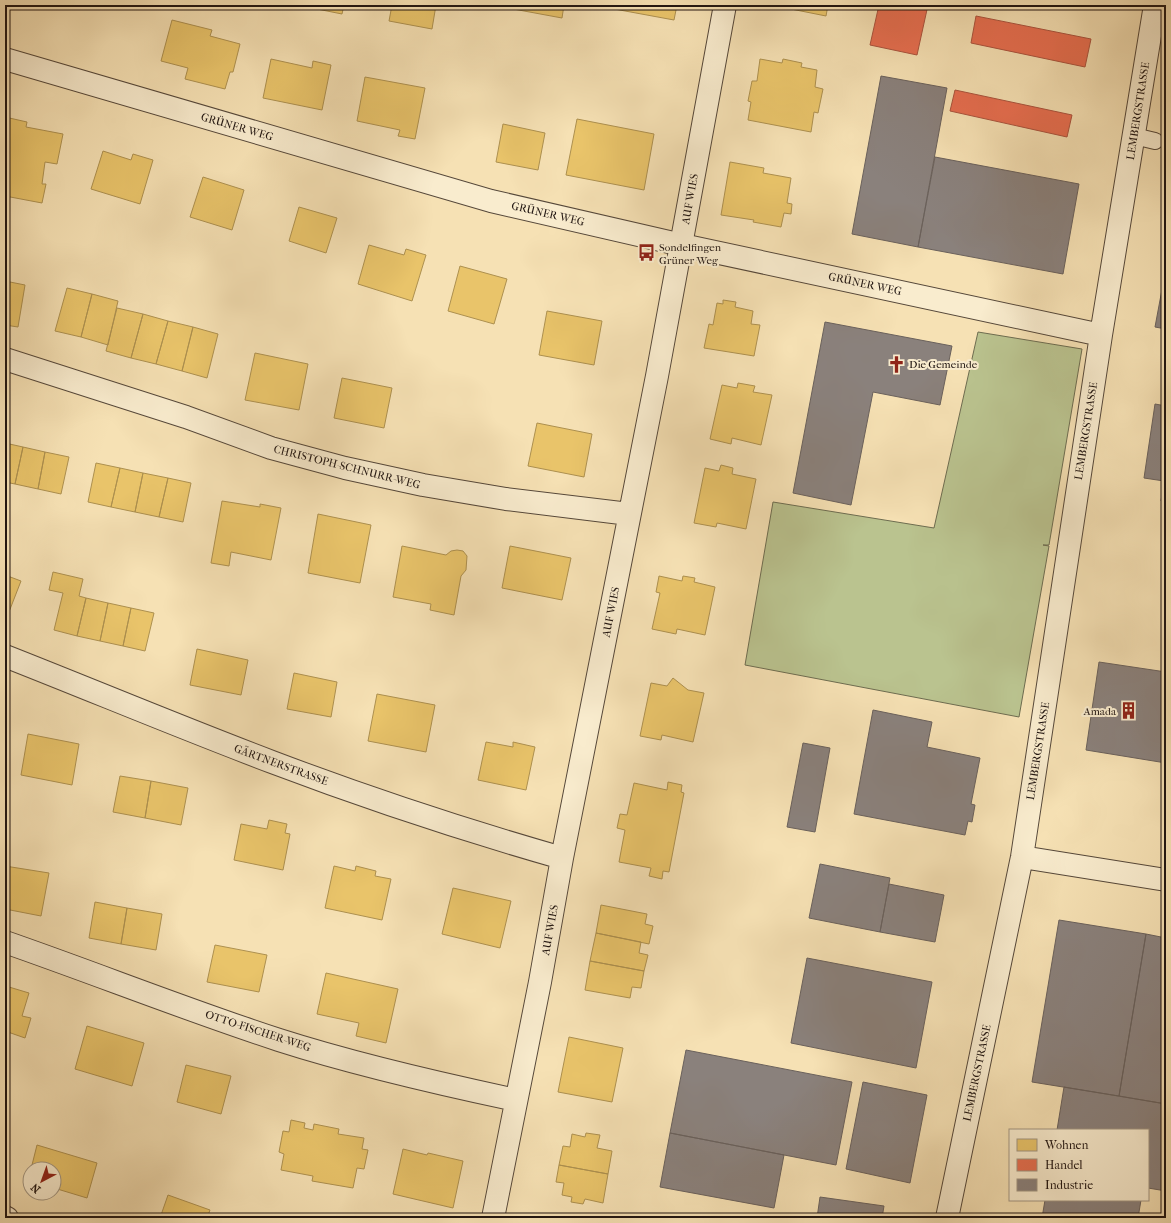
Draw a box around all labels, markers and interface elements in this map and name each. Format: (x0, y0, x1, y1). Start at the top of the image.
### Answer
street label: LEMBERGSTRASSE (1124, 61, 1152, 161)
street label: GRÜNER WEG (199, 110, 275, 144)
street label: AUF WIES (679, 172, 701, 226)
street label: GRÜNER WEG (510, 199, 586, 229)
place label: Sondelfingen Grüner Weg (659, 241, 722, 267)
bus stop icon: Sondelfingen Grüner Weg (636, 243, 656, 263)
street label: GRÜNER WEG (827, 270, 903, 298)
church icon: Die Gemeinde (886, 354, 906, 374)
place label: Die Gemeinde (909, 358, 978, 371)
street label: LEMBERGSTRASSE (1072, 381, 1100, 481)
street label: CHRISTOPH-SCHNURR-WEG (272, 442, 422, 492)
street label: AUF WIES (600, 585, 622, 639)
street label: LEMBERGSTRASSE (1024, 701, 1052, 801)
building icon: Amada (1119, 701, 1139, 721)
place label: Amada (1083, 705, 1117, 718)
street label: GÄRTNERSTRASSE (232, 742, 330, 788)
street label: AUF WIES (539, 903, 561, 957)
street label: OTTO-FISCHER-WEG (204, 1008, 313, 1054)
street label: LEMBERGSTRASSE (960, 1023, 994, 1123)
legend (1009, 1129, 1149, 1201)
text: Wohnen (1044, 1138, 1089, 1152)
text: Handel (1045, 1158, 1083, 1172)
north arrow (22, 1161, 62, 1201)
text: Industrie (1045, 1178, 1093, 1192)
text: N (28, 1180, 43, 1196)

